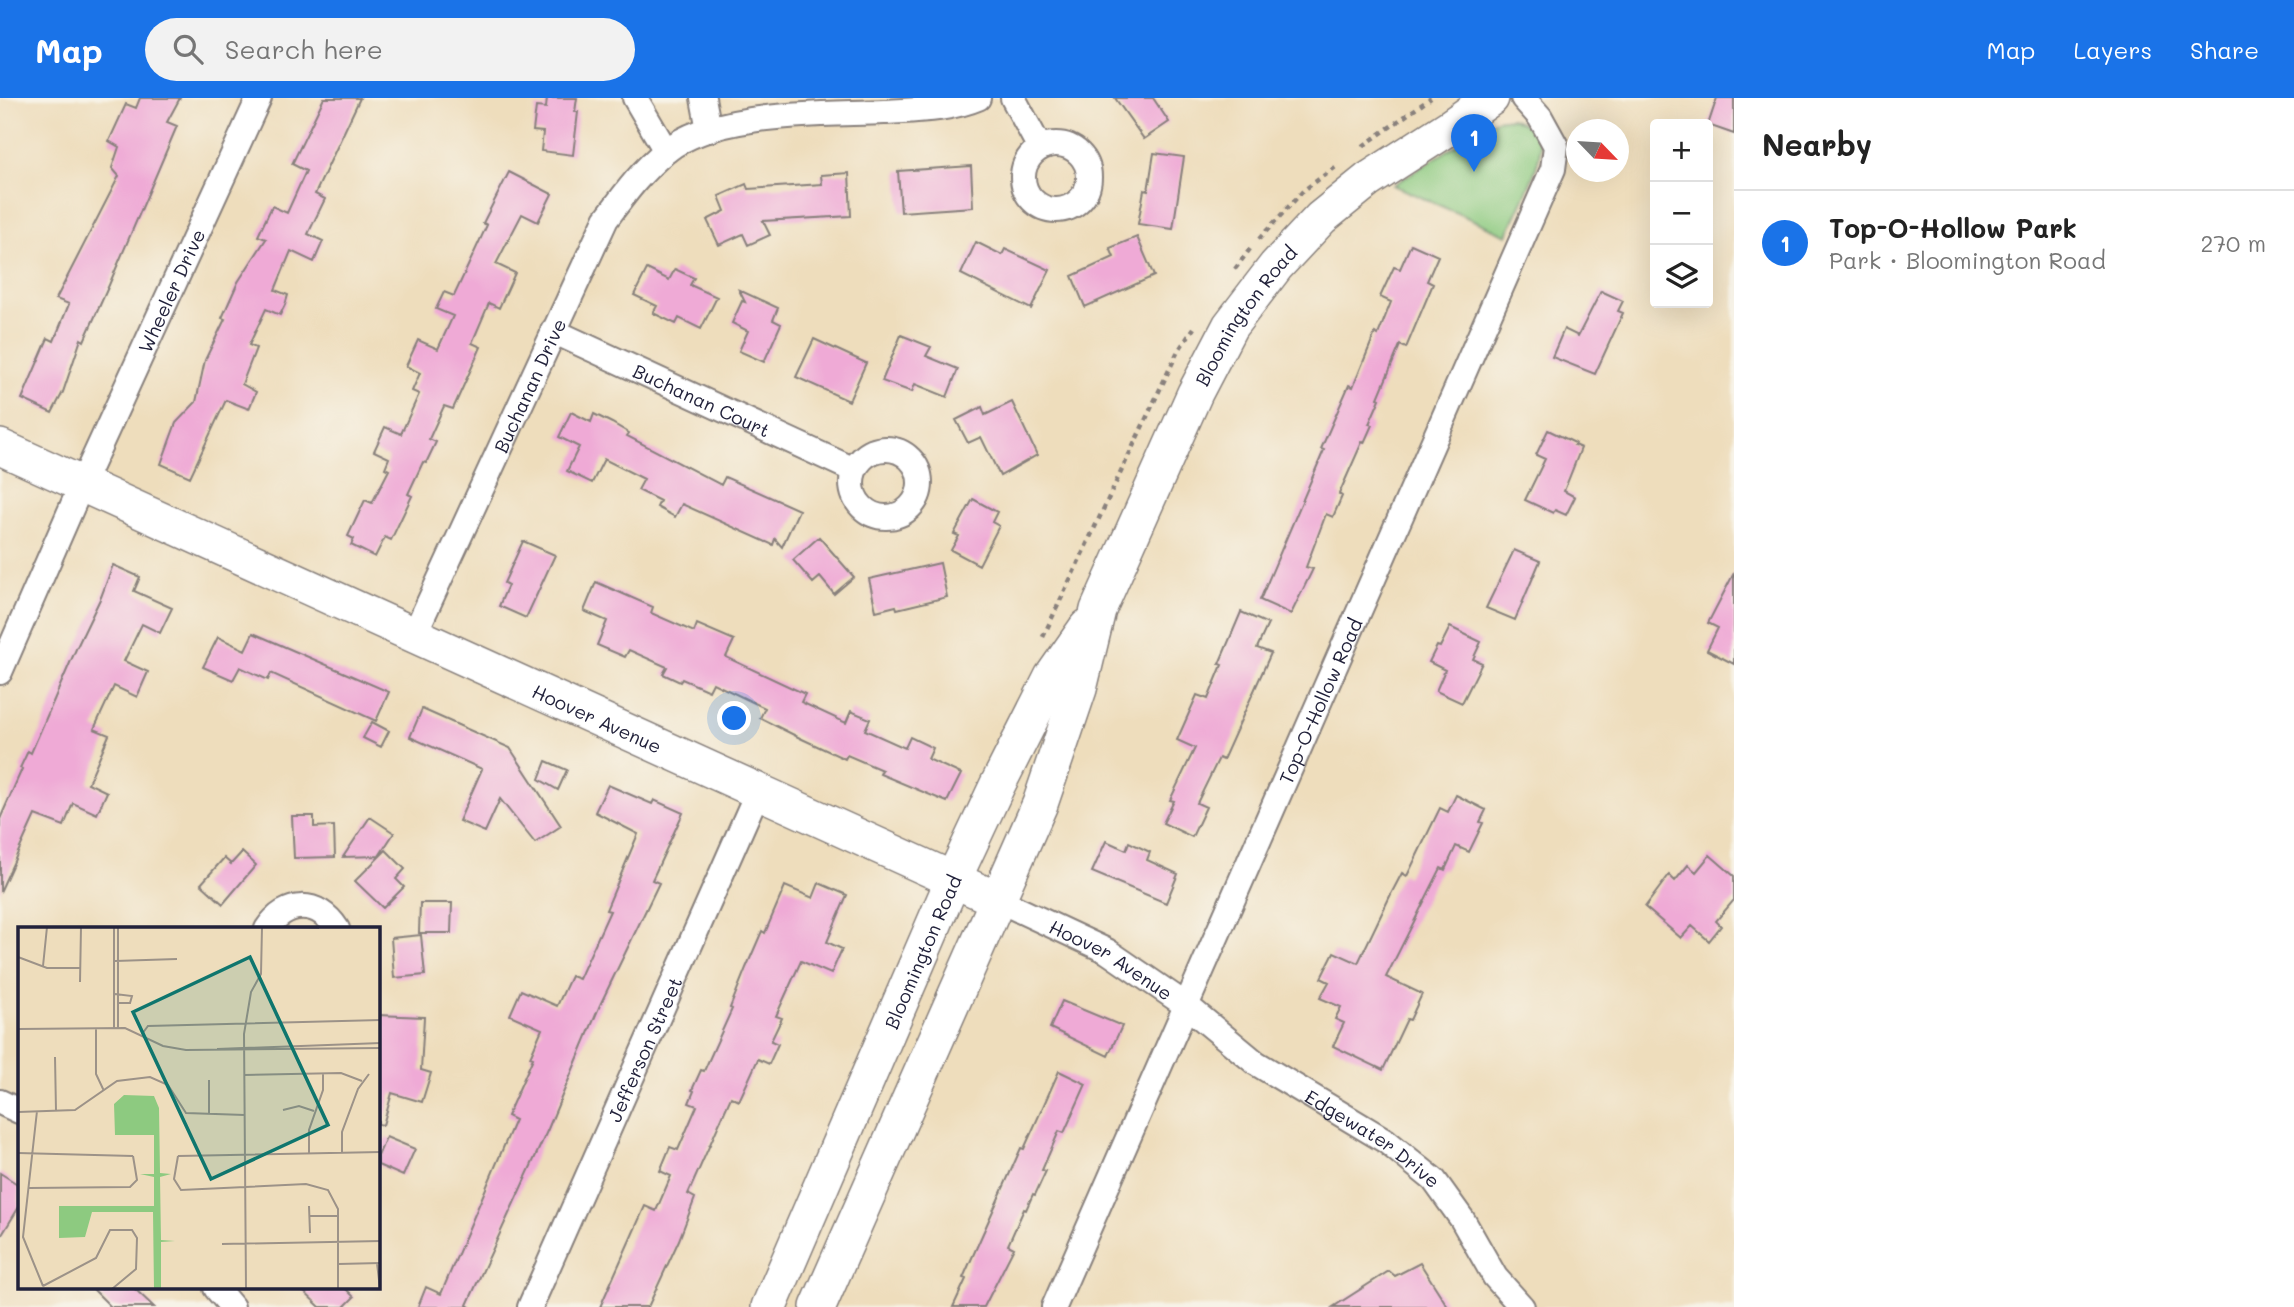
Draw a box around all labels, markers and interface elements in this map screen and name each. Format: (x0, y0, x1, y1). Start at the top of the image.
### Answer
search box (145, 18, 635, 81)
text: Map (35, 28, 103, 71)
icon: search (169, 30, 207, 68)
text: Search here (225, 32, 383, 66)
text: Map (1987, 34, 2035, 65)
text: Layers (2073, 34, 2152, 65)
text: Share (2190, 34, 2259, 65)
pin: 1 (1451, 114, 1497, 172)
north arrow (1566, 119, 1629, 182)
map controls (1650, 119, 1713, 308)
button: + (1650, 119, 1713, 182)
text: Nearby (1762, 124, 1872, 164)
button: − (1650, 182, 1713, 245)
text: Top-O-Hollow Park (1829, 211, 2077, 245)
street label: Wheeler Drive (132, 225, 210, 356)
text: 1 (1780, 228, 1790, 258)
text: 270 m (2201, 228, 2266, 258)
street label: Bloomington Road (1189, 240, 1302, 390)
button: layers (1650, 245, 1713, 308)
text: Park · Bloomington Road (1829, 245, 2106, 275)
street label: Buchanan Drive (487, 314, 571, 456)
street label: Buchanan Court (629, 357, 774, 442)
street label: Top-O-Hollow Road (1273, 614, 1367, 788)
street label: Hoover Avenue (529, 678, 666, 758)
your location (717, 701, 751, 735)
street label: Bloomington Road (878, 871, 966, 1032)
street label: Hoover Avenue (1046, 913, 1178, 1005)
inset map (18, 927, 380, 1290)
street label: Jefferson Street (601, 973, 687, 1125)
street label: Edgewater Drive (1301, 1083, 1446, 1193)

